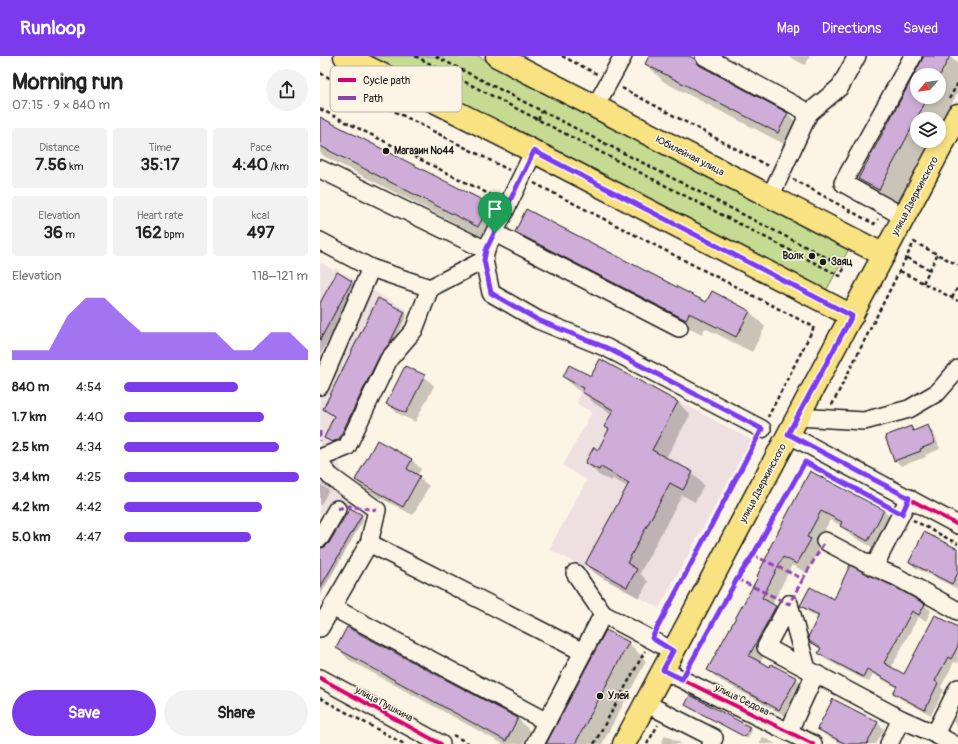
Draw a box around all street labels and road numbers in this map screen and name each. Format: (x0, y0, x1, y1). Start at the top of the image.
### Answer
street label: Юбилейная улица (654, 134, 727, 179)
street label: улица Дзержинского (889, 154, 941, 238)
street label: улица Дзержинского (737, 441, 789, 525)
street label: улица Седова (712, 681, 772, 718)
street label: улица Пушкина (352, 683, 415, 724)

